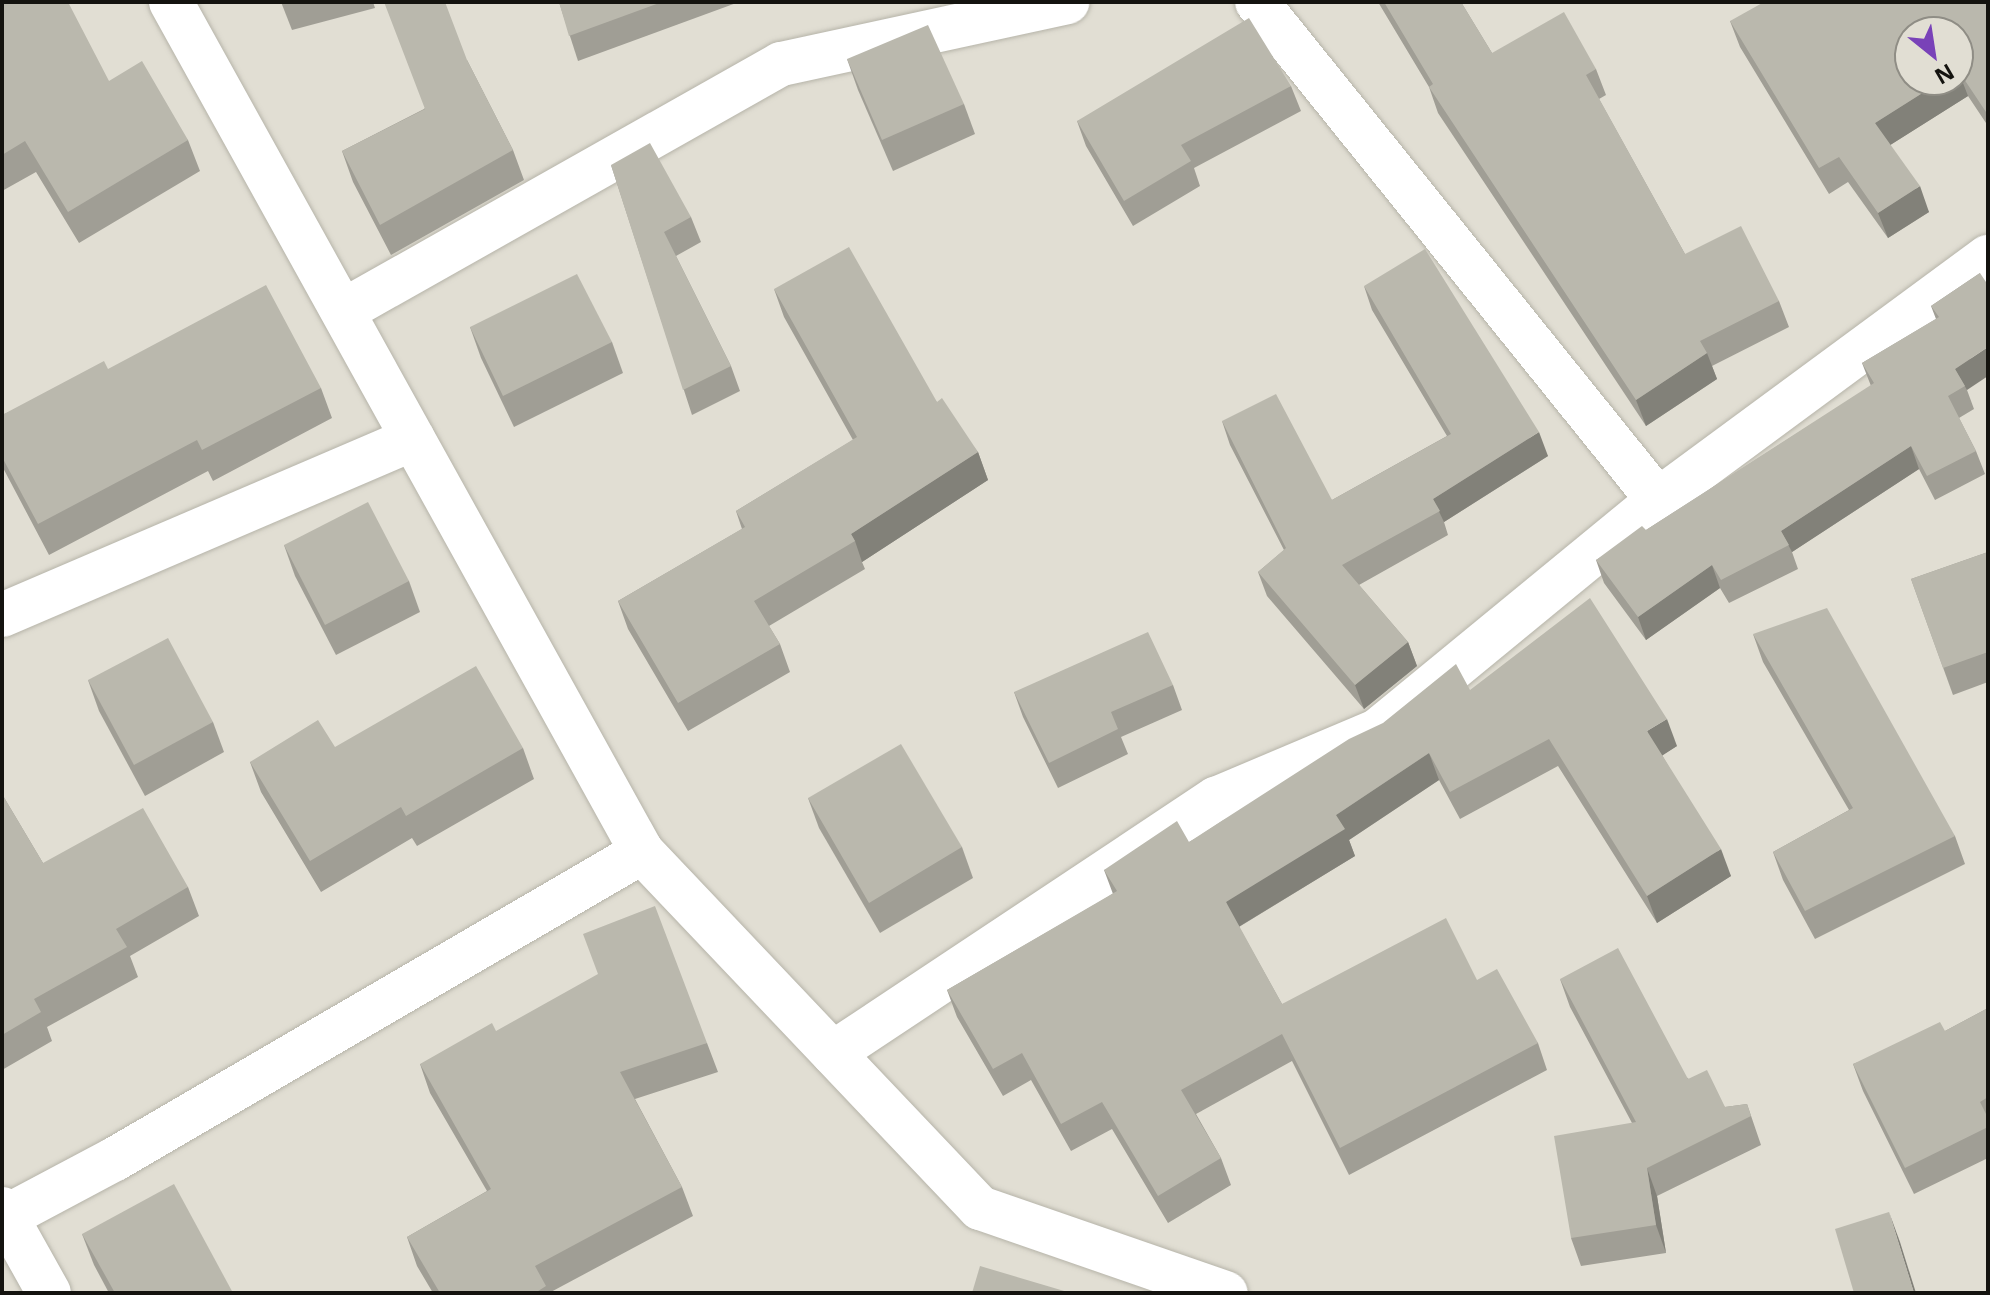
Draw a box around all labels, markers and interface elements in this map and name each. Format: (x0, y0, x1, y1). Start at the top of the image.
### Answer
north arrow (1894, 16, 1974, 96)
text: N (1930, 58, 1960, 93)

